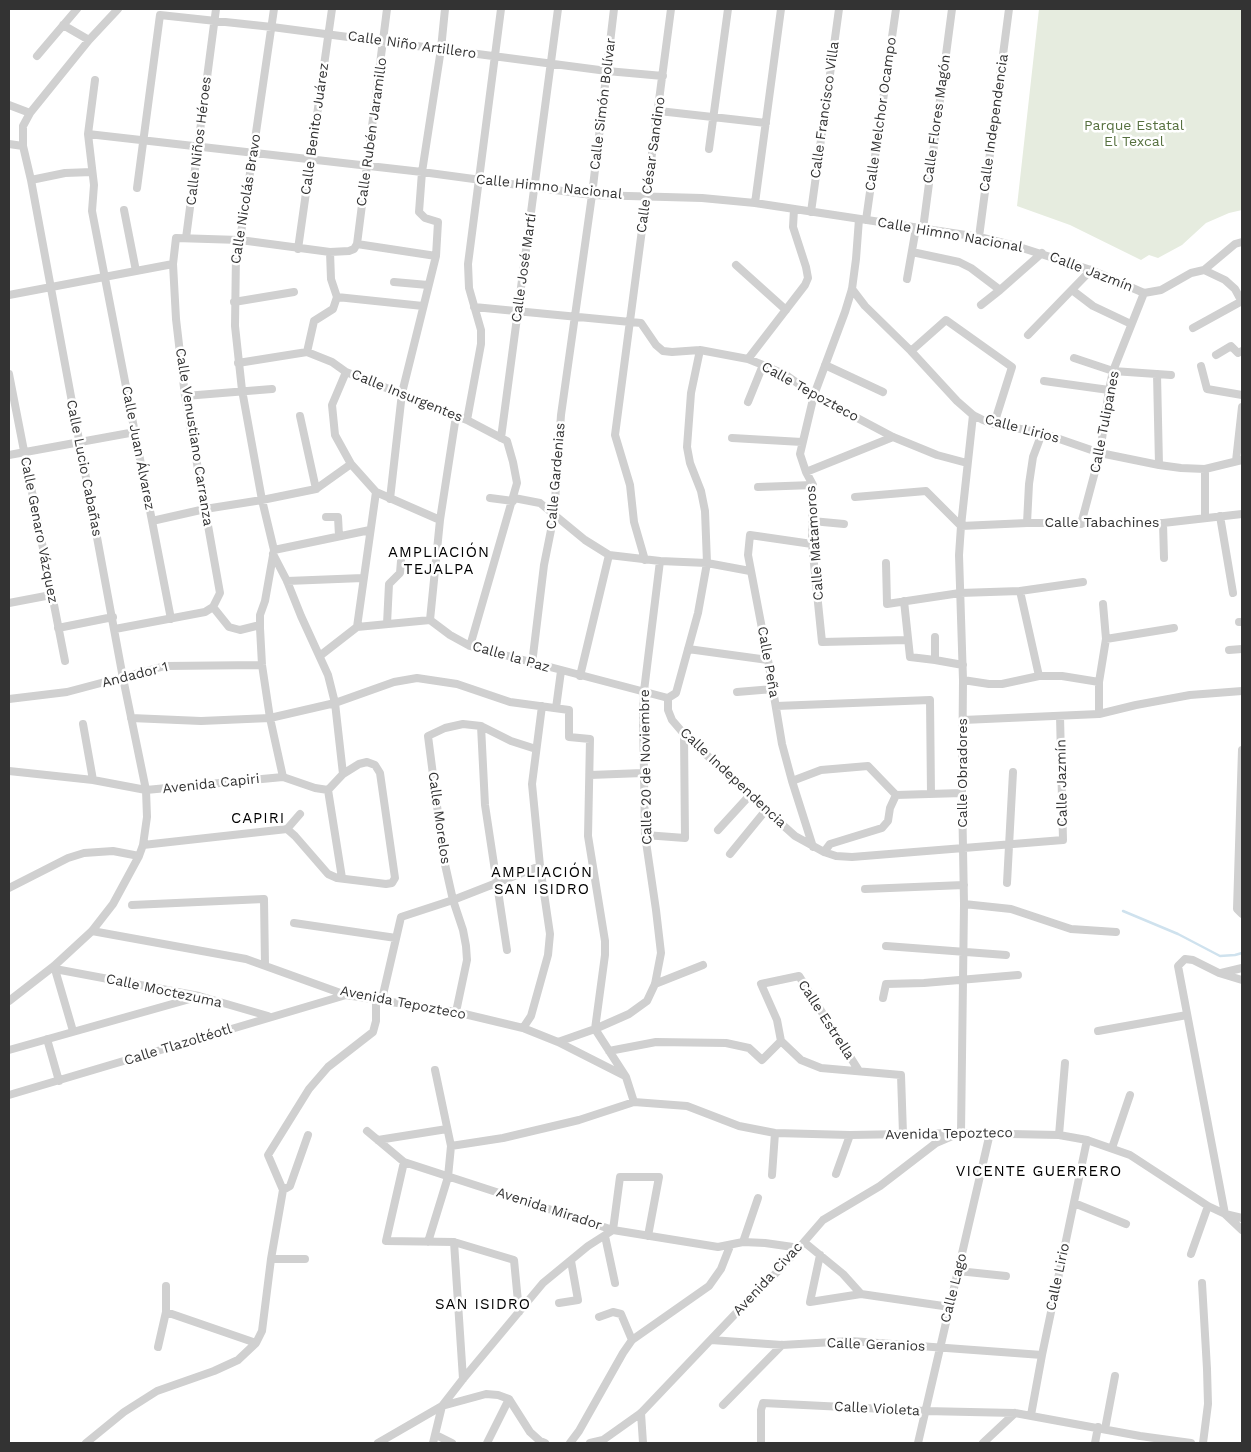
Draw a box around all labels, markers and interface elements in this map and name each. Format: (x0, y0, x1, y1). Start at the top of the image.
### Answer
street label: Calle Niño Artillero (347, 28, 477, 62)
street label: Calle Melchor Ocampo (862, 36, 900, 192)
street label: Calle Simón Bolívar (587, 37, 619, 171)
street label: Calle Francisco Villa (807, 40, 843, 180)
street label: Calle Flores Magón (920, 53, 954, 185)
street label: Calle Independencia (976, 53, 1012, 193)
street label: Calle Rubén Jaramillo (353, 57, 391, 207)
street label: Calle Benito Juárez (297, 62, 333, 196)
street label: Calle Niños Héroes (183, 76, 215, 206)
street label: Calle César Sandino (633, 96, 669, 234)
park label: Parque Estatal El Texcal (1084, 118, 1184, 150)
street label: Calle Nicolás Bravo (227, 133, 265, 265)
street label: Calle Himno Nacional (475, 171, 623, 203)
street label: Calle José Martí (508, 212, 540, 324)
street label: Calle Himno Nacional (876, 214, 1024, 256)
street label: Calle Jazmín (1047, 248, 1135, 296)
street label: Calle Venustiano Carranza (172, 347, 216, 527)
street label: Calle Tepozteco (758, 358, 862, 426)
street label: Calle Insurgentes (349, 366, 465, 426)
street label: Calle Tulipanes (1087, 369, 1123, 475)
street label: Calle Juan Álvarez (118, 385, 158, 511)
street label: Calle Lucio Cabañas (63, 398, 105, 538)
street label: Calle Lirios (983, 411, 1061, 447)
street label: Calle Gardenias (543, 422, 569, 530)
street label: Calle Genaro Vázquez (17, 455, 61, 605)
street label: Calle Matamoros (803, 485, 827, 601)
street label: Calle Tabachines (1045, 515, 1159, 531)
district label: AMPLIACIÓN TEJALPA (387, 544, 491, 579)
street label: Calle Peña (753, 625, 783, 699)
street label: Calle la Paz (470, 638, 552, 676)
street label: Andador 1 (100, 659, 170, 691)
street label: Calle 20 de Noviembre (636, 689, 656, 845)
street label: Calle Obradores (955, 718, 971, 828)
street label: Calle Independencia (676, 724, 790, 832)
street label: Calle Jazmín (1053, 739, 1071, 827)
street label: Avenida Capiri (162, 771, 260, 797)
street label: Calle Morelos (424, 771, 454, 865)
district label: CAPIRI (230, 810, 286, 828)
district label: AMPLIACIÓN SAN ISIDRO (490, 864, 594, 899)
street label: Calle Moctezuma (104, 970, 224, 1012)
street label: Calle Estrella (794, 977, 858, 1063)
street label: Avenida Tepozteco (339, 983, 467, 1023)
street label: Calle Tlazoltéotl (122, 1021, 234, 1069)
street label: Avenida Tepozteco (885, 1124, 1013, 1144)
district label: VICENTE GUERRERO (954, 1163, 1124, 1181)
street label: Avenida Mirador (494, 1184, 604, 1234)
street label: Avenida Civac (730, 1239, 806, 1319)
street label: Calle Lirio (1043, 1242, 1073, 1312)
street label: Calle Lago (937, 1251, 971, 1325)
district label: SAN ISIDRO (434, 1296, 532, 1314)
street label: Calle Geranios (826, 1335, 926, 1355)
street label: Calle Violeta (834, 1398, 920, 1420)

